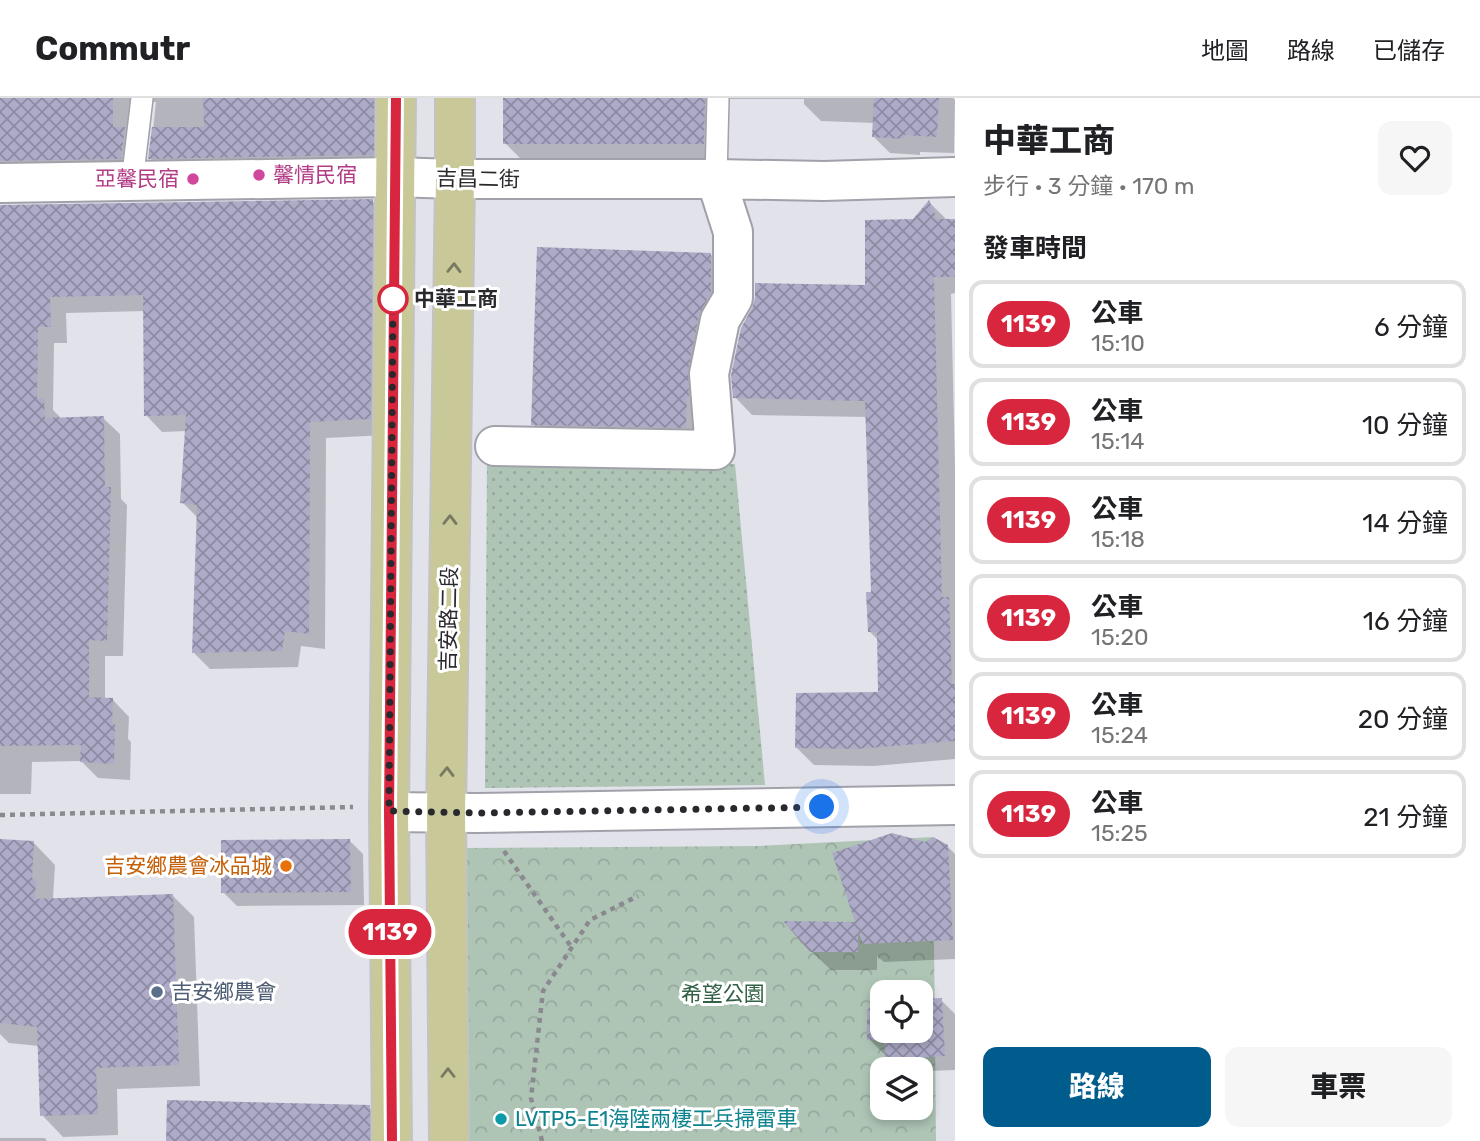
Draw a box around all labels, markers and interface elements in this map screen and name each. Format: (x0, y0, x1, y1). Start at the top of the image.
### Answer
text: Commutr (35, 29, 190, 68)
text: 地圖 (1201, 37, 1249, 65)
text: 路線 (1287, 37, 1335, 65)
text: 已儲存 (1373, 37, 1445, 65)
text: 中華工商 (983, 121, 1115, 160)
button: heart (1378, 121, 1452, 195)
place label: 馨情民宿 (273, 162, 357, 187)
street label: 吉昌二街 (436, 165, 520, 192)
place label: 亞馨民宿 (95, 166, 179, 191)
marker: 馨情民宿 (251, 167, 267, 183)
marker: 亞馨民宿 (185, 171, 201, 187)
text: 步行 · 3 分鐘 · 170 m (983, 172, 1195, 200)
text: 發車時間 (983, 233, 1087, 264)
one-way arrow (446, 262, 462, 273)
marker: 中華工商 (378, 284, 408, 314)
place label: 中華工商 (414, 286, 498, 311)
text: 公車 (1091, 298, 1143, 329)
text: 1139 (1001, 310, 1056, 338)
text: 6 分鐘 (1374, 312, 1448, 343)
text: 15:10 (1091, 329, 1145, 357)
text: 公車 (1091, 396, 1143, 427)
text: 1139 (1001, 408, 1056, 436)
text: 10 分鐘 (1362, 410, 1448, 441)
text: 15:14 (1091, 427, 1145, 455)
text: 公車 (1091, 494, 1143, 525)
text: 1139 (1001, 506, 1056, 534)
text: 14 分鐘 (1362, 508, 1448, 539)
one-way arrow (442, 514, 458, 525)
text: 15:18 (1091, 525, 1145, 553)
street label: 吉安路二段 (435, 566, 462, 672)
text: 公車 (1091, 592, 1143, 623)
text: 1139 (1001, 604, 1056, 632)
text: 16 分鐘 (1363, 606, 1448, 637)
text: 15:20 (1091, 623, 1149, 651)
text: 公車 (1091, 690, 1143, 721)
text: 1139 (1001, 702, 1056, 730)
text: 20 分鐘 (1358, 704, 1448, 735)
text: 15:24 (1091, 721, 1148, 749)
one-way arrow (439, 766, 454, 777)
text: 公車 (1091, 788, 1143, 819)
your location (804, 789, 839, 824)
text: 1139 (1001, 800, 1056, 828)
text: 21 分鐘 (1363, 802, 1448, 833)
text: 15:25 (1091, 819, 1148, 847)
place label: 吉安鄉農會冰品城 (104, 853, 272, 878)
marker: 吉安鄉農會冰品城 (278, 858, 294, 874)
line badge: 1139 (341, 909, 439, 955)
text: 1139 (362, 918, 418, 946)
place label: 吉安鄉農會 (171, 979, 276, 1004)
map controls (870, 980, 933, 1120)
button: locate (870, 980, 933, 1043)
park label: 希望公園 (681, 981, 765, 1006)
marker: 吉安鄉農會 (149, 984, 165, 1000)
button: 路線 (983, 1047, 1211, 1127)
button: 車票 (1225, 1047, 1452, 1127)
button: layers (870, 1057, 933, 1120)
one-way arrow (440, 1067, 456, 1078)
place label: LVTP5-E1海陸兩棲工兵掃雷車 (515, 1106, 797, 1131)
marker: LVTP5-E1海陸兩棲工兵掃雷車 (493, 1111, 509, 1127)

